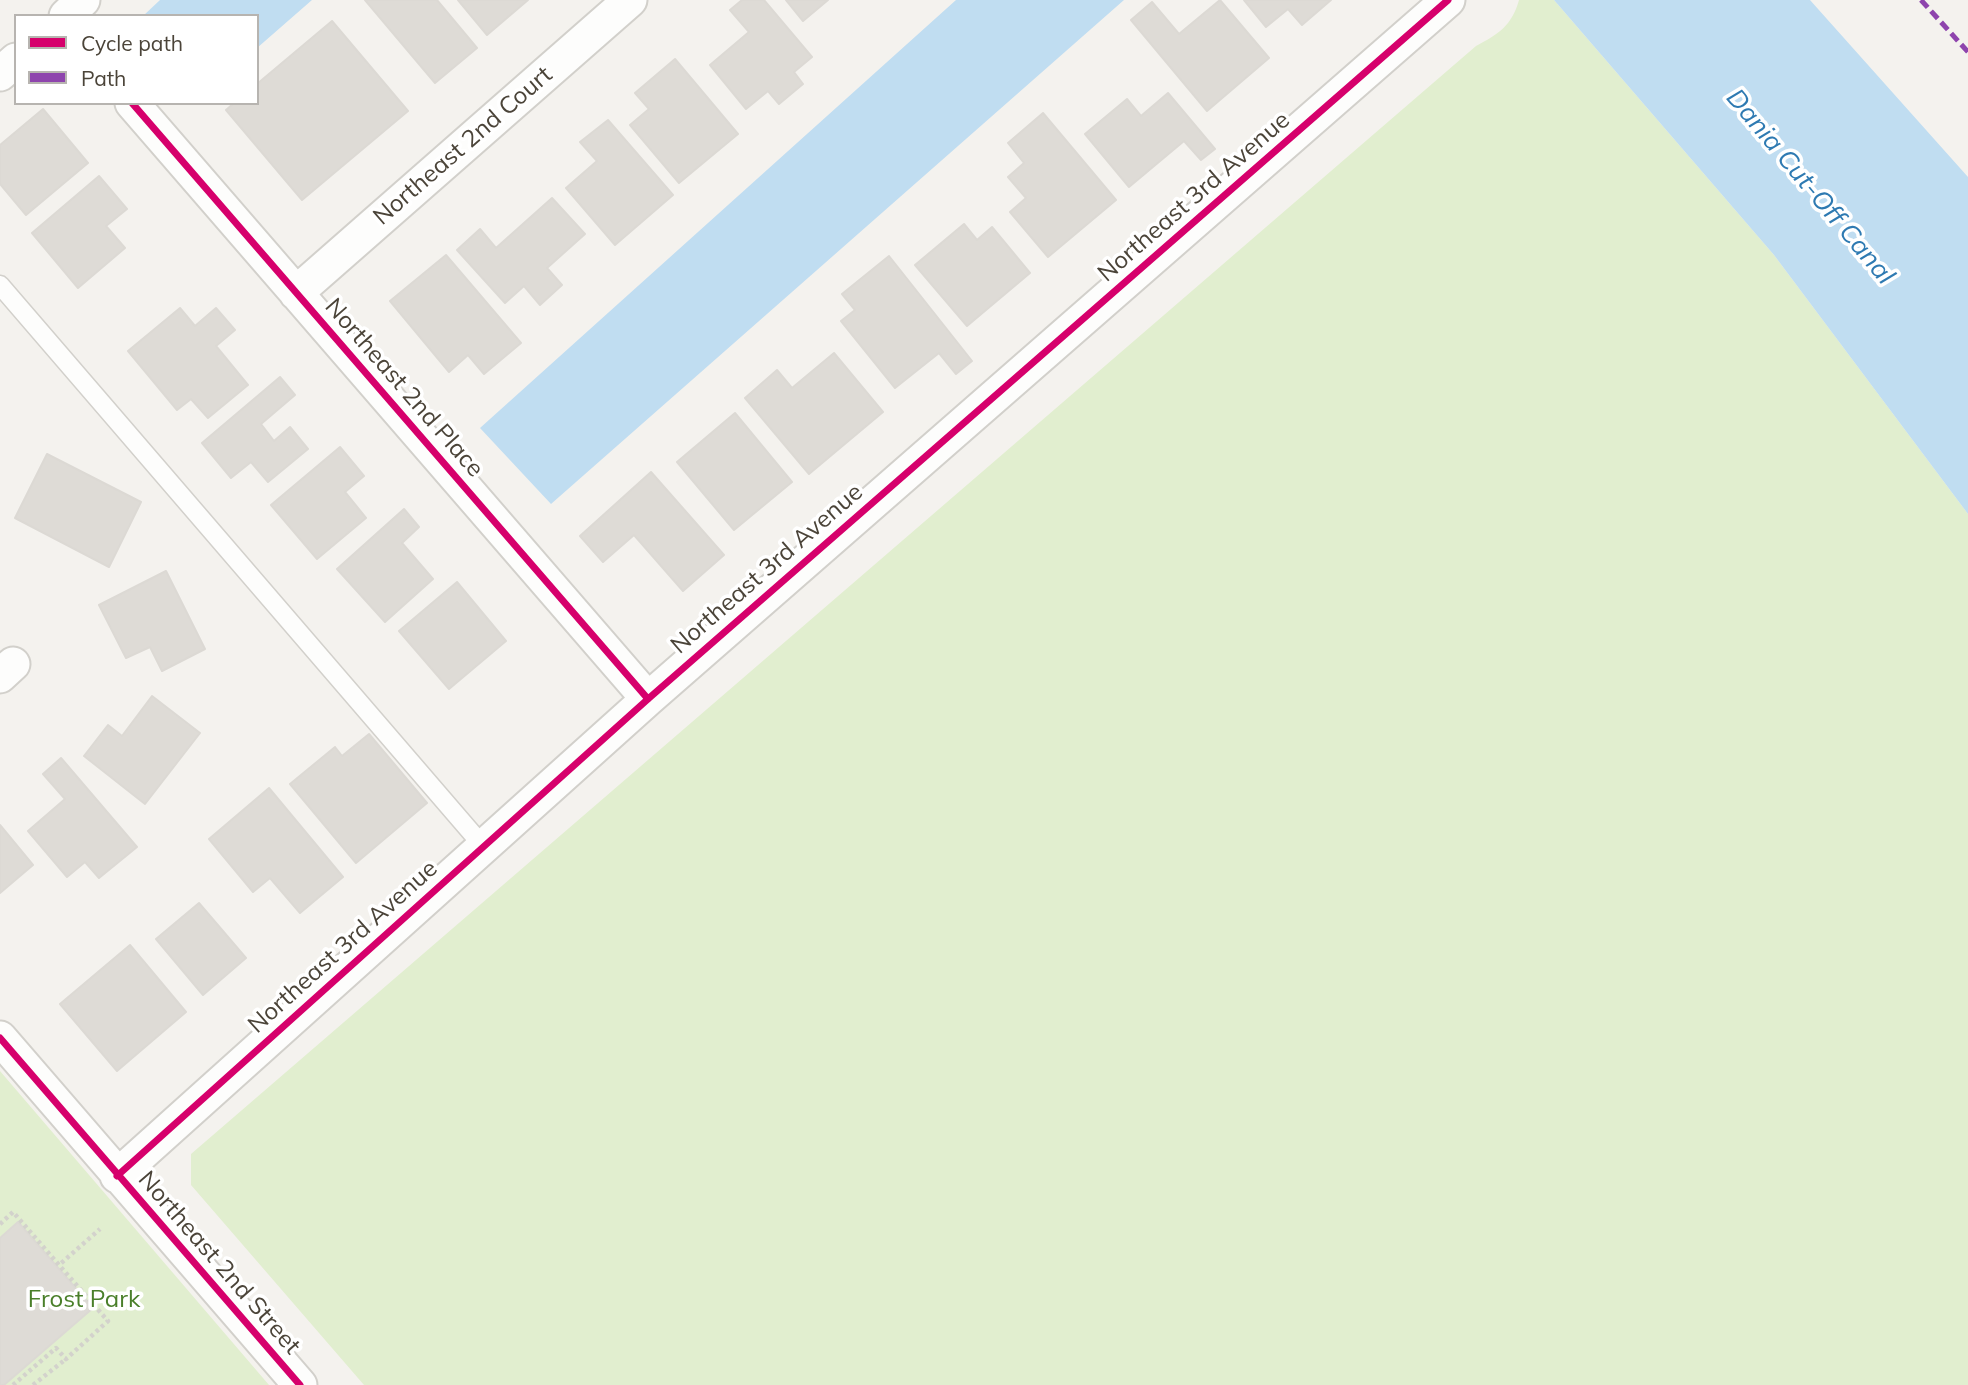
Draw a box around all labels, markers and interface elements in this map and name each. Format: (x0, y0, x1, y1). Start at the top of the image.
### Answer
legend (14, 14, 259, 105)
text: Cycle path (81, 30, 183, 56)
street label: Northeast 2nd Court (368, 61, 558, 231)
text: Path (81, 65, 126, 91)
water label: Dania Cut-Off Canal (1719, 83, 1901, 291)
street label: Northeast 3rd Avenue (1092, 106, 1296, 288)
street label: Northeast 2nd Place (319, 293, 489, 483)
street label: Northeast 3rd Avenue (665, 478, 869, 660)
street label: Northeast 3rd Avenue (242, 854, 444, 1040)
street label: Northeast 2nd Street (132, 1166, 306, 1360)
park label: Frost Park (28, 1286, 140, 1314)

